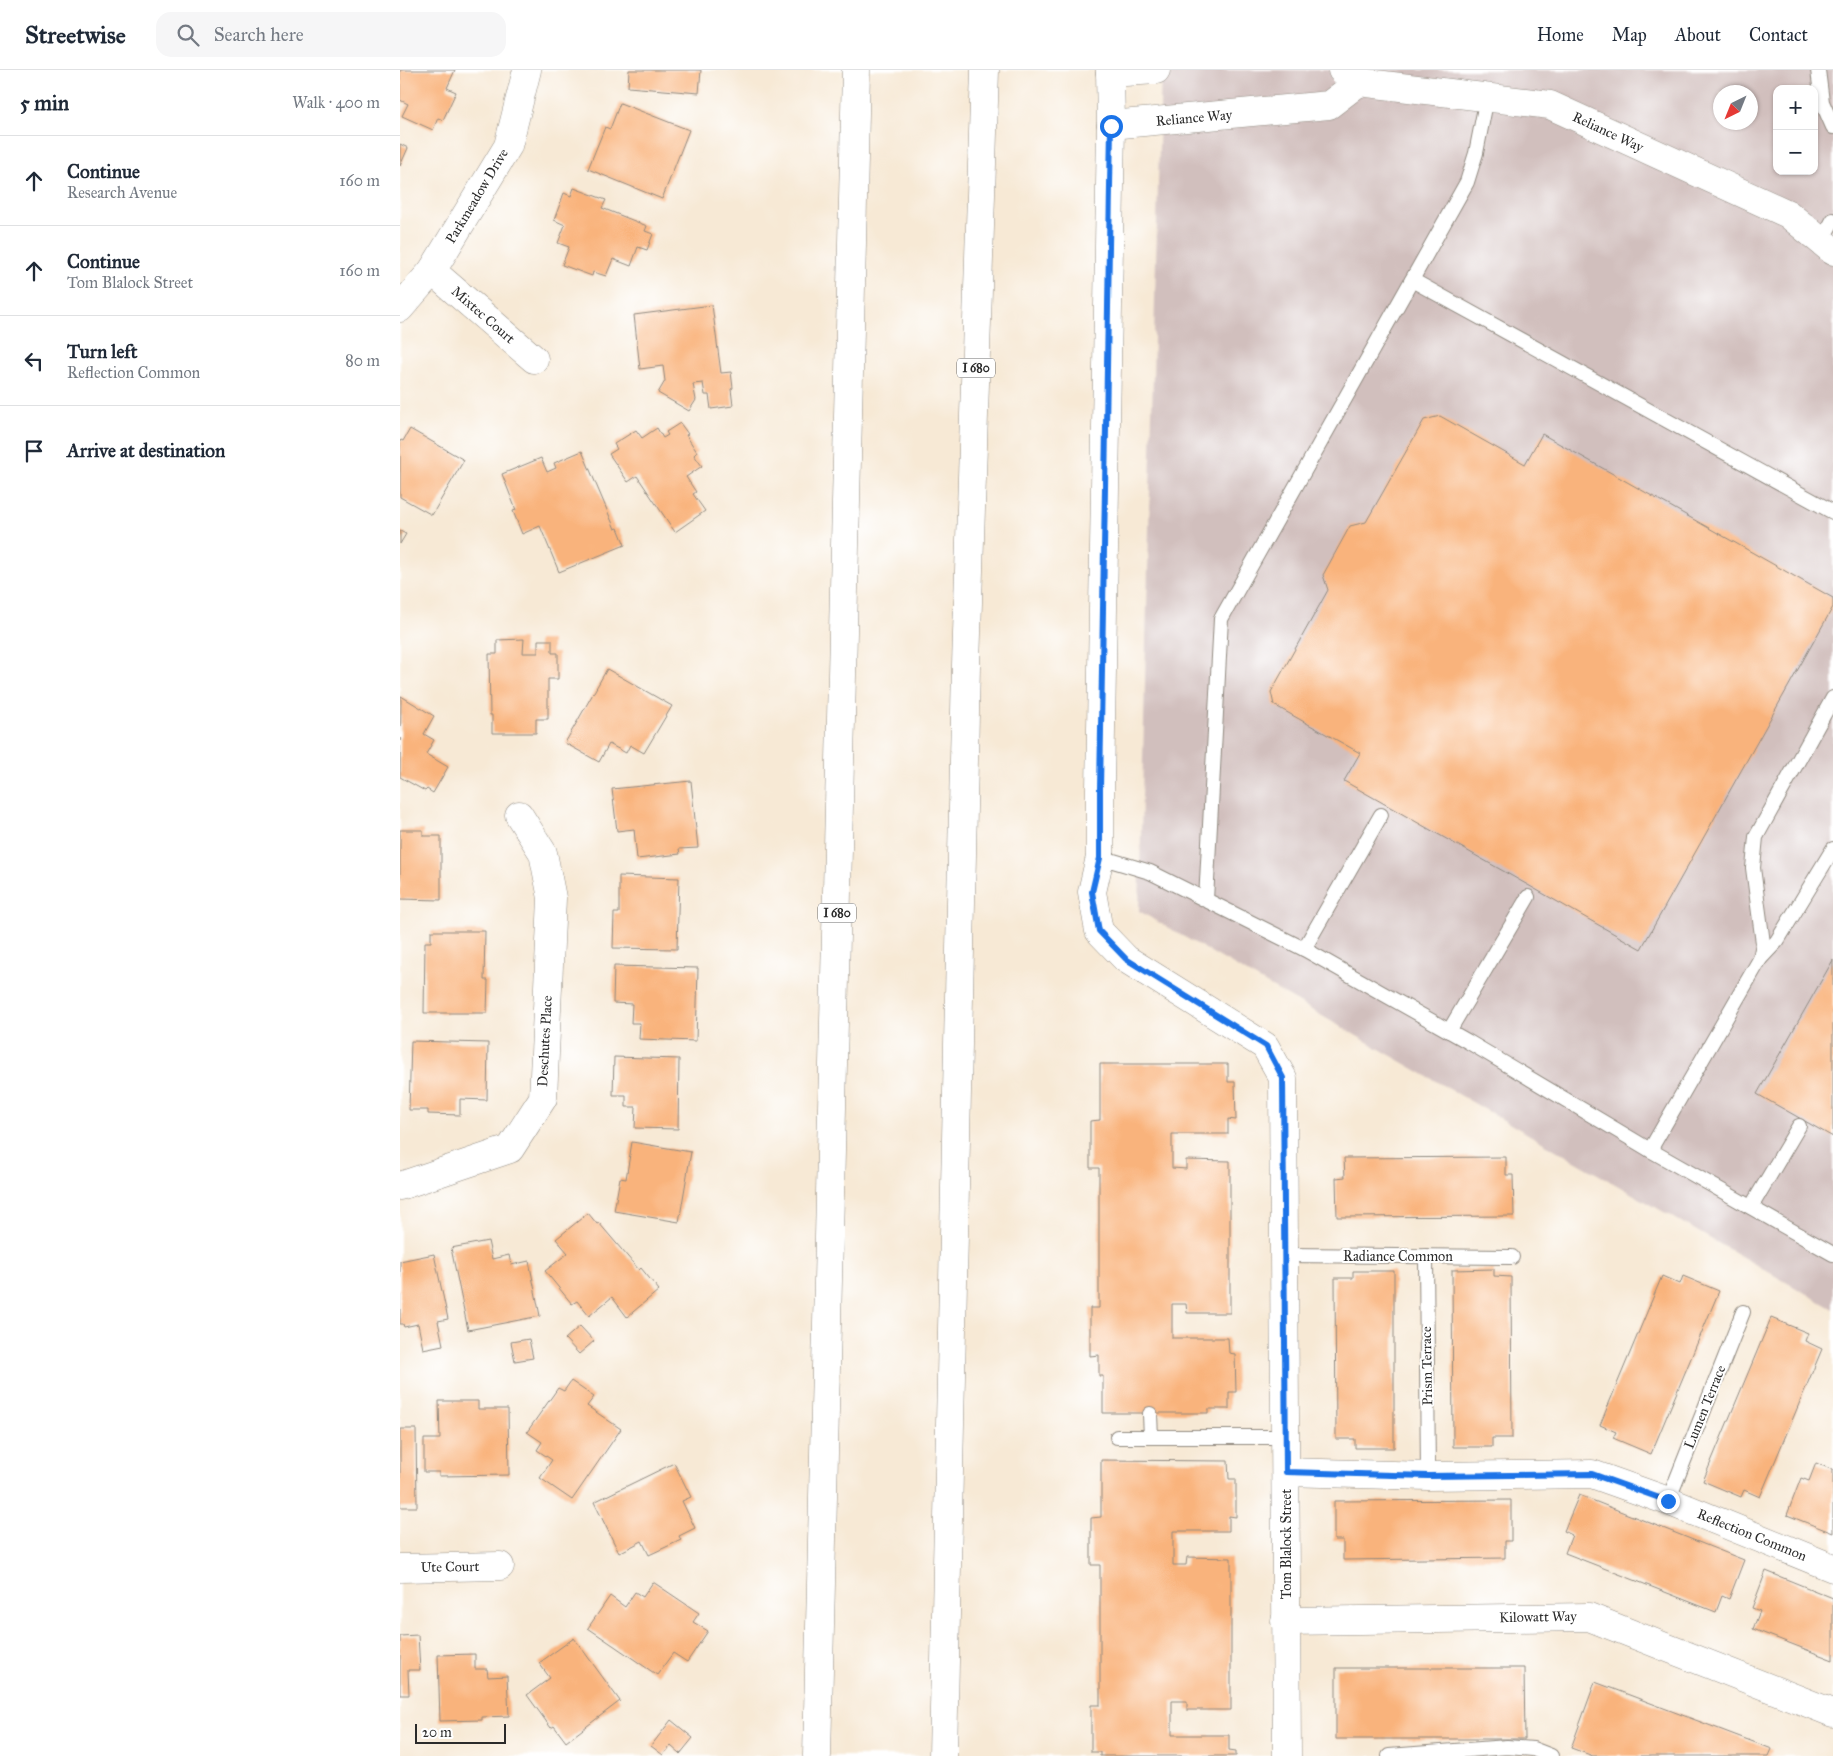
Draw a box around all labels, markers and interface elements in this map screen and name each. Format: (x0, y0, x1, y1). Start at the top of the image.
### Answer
search box (156, 12, 506, 57)
text: Streetwise (25, 20, 126, 50)
icon: search (174, 21, 202, 49)
text: Search here (214, 23, 304, 46)
text: Home (1537, 24, 1584, 46)
text: Map (1612, 24, 1647, 46)
text: About (1675, 24, 1721, 46)
text: Contact (1749, 24, 1808, 46)
north arrow (1713, 85, 1758, 130)
map controls (1773, 85, 1818, 175)
button: + (1773, 85, 1818, 130)
text: 5 min (20, 90, 69, 116)
text: Walk · 400 m (292, 93, 380, 112)
street label: Reliance Way (1155, 106, 1233, 130)
street label: Reliance Way (1570, 108, 1647, 156)
route start (1100, 115, 1123, 138)
button: − (1773, 130, 1818, 175)
street label: Parkmeadow Drive (442, 145, 512, 246)
text: Continue (67, 160, 140, 183)
icon: ahead (20, 167, 48, 195)
text: 160 m (339, 171, 380, 190)
text: Research Avenue (67, 183, 177, 202)
text: Continue (67, 250, 140, 273)
icon: ahead (20, 257, 48, 285)
text: 160 m (339, 261, 380, 280)
text: Tom Blalock Street (67, 273, 193, 292)
street label: Mixtec Court (448, 283, 518, 347)
text: Turn left (67, 340, 137, 363)
icon: left (20, 347, 48, 375)
text: 80 m (345, 351, 380, 370)
road number: I 680 (957, 358, 995, 378)
text: Reflection Common (67, 363, 200, 382)
icon: arrive (20, 437, 48, 465)
text: Arrive at destination (67, 439, 225, 462)
road number: I 680 (818, 904, 856, 922)
street label: Deschutes Place (534, 995, 556, 1087)
street label: Radiance Common (1343, 1248, 1453, 1265)
street label: Prism Terrace (1418, 1326, 1436, 1406)
street label: Lumen Terrace (1681, 1363, 1729, 1451)
street label: Tom Blalock Street (1278, 1489, 1295, 1599)
route end (1657, 1490, 1680, 1513)
street label: Reflection Common (1695, 1505, 1810, 1565)
street label: Ute Court (420, 1558, 480, 1576)
street label: Kilowatt Way (1499, 1608, 1577, 1626)
scale bar (415, 1721, 506, 1744)
text: 20 m (422, 1724, 452, 1741)

